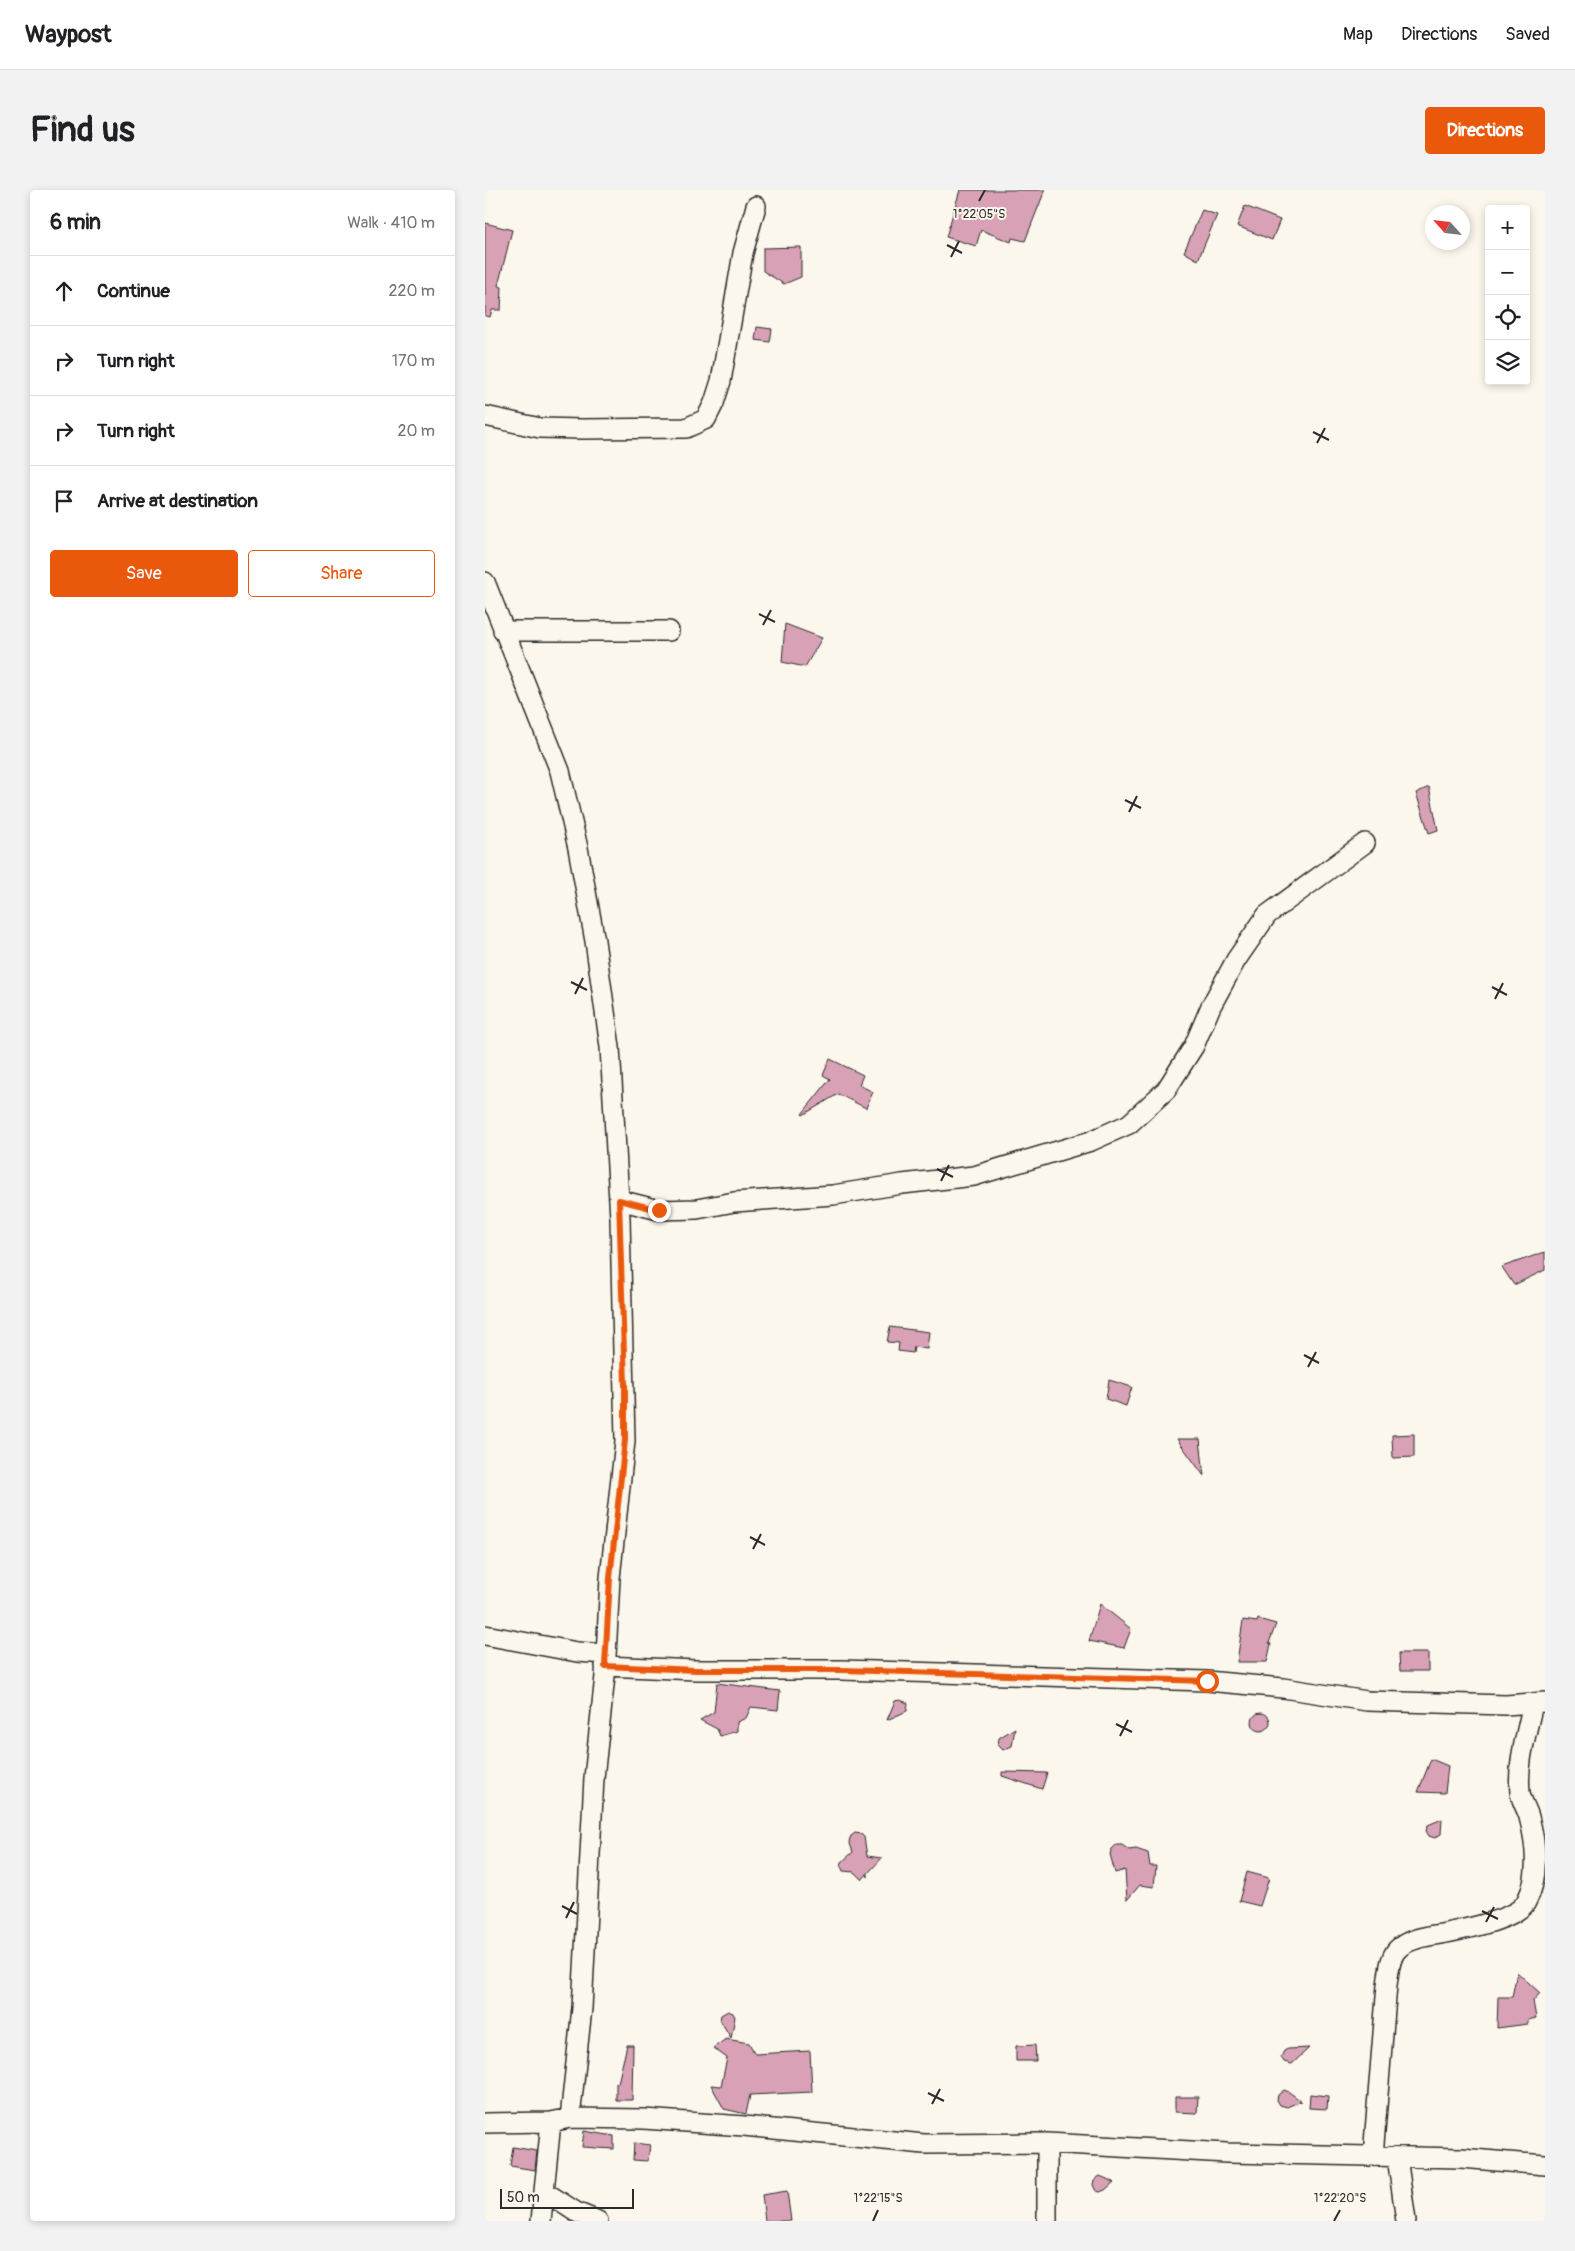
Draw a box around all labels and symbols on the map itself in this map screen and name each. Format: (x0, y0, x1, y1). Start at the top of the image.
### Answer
north arrow (1425, 205, 1470, 250)
text: 1°22'05"S (953, 207, 1005, 222)
route end (648, 1199, 671, 1222)
route start (1196, 1670, 1219, 1693)
scale bar (500, 2186, 634, 2209)
text: 1°22'15"S (854, 2191, 902, 2206)
text: 1°22'20"S (1314, 2191, 1366, 2206)

